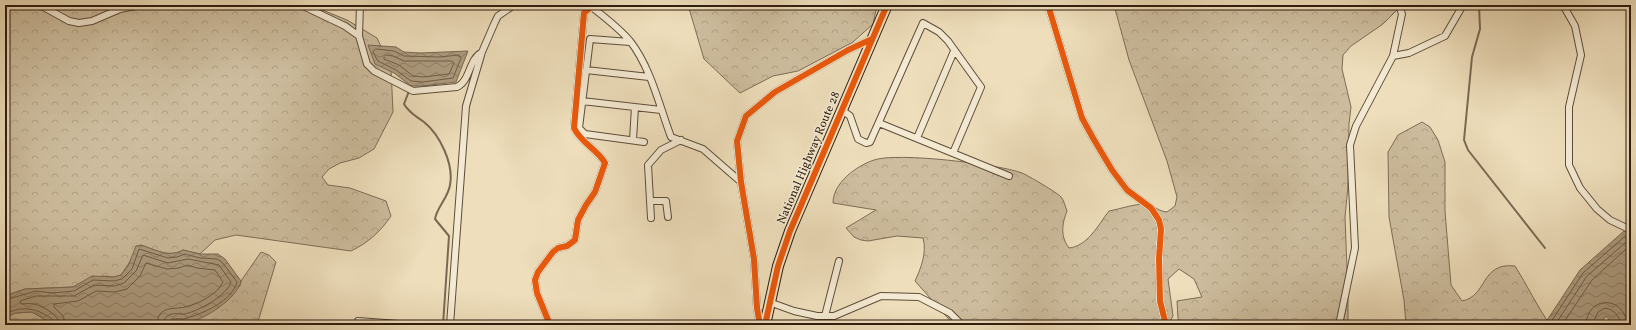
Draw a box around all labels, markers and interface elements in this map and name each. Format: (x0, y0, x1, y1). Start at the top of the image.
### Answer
street label: National Highway Route 28 (774, 89, 844, 227)

